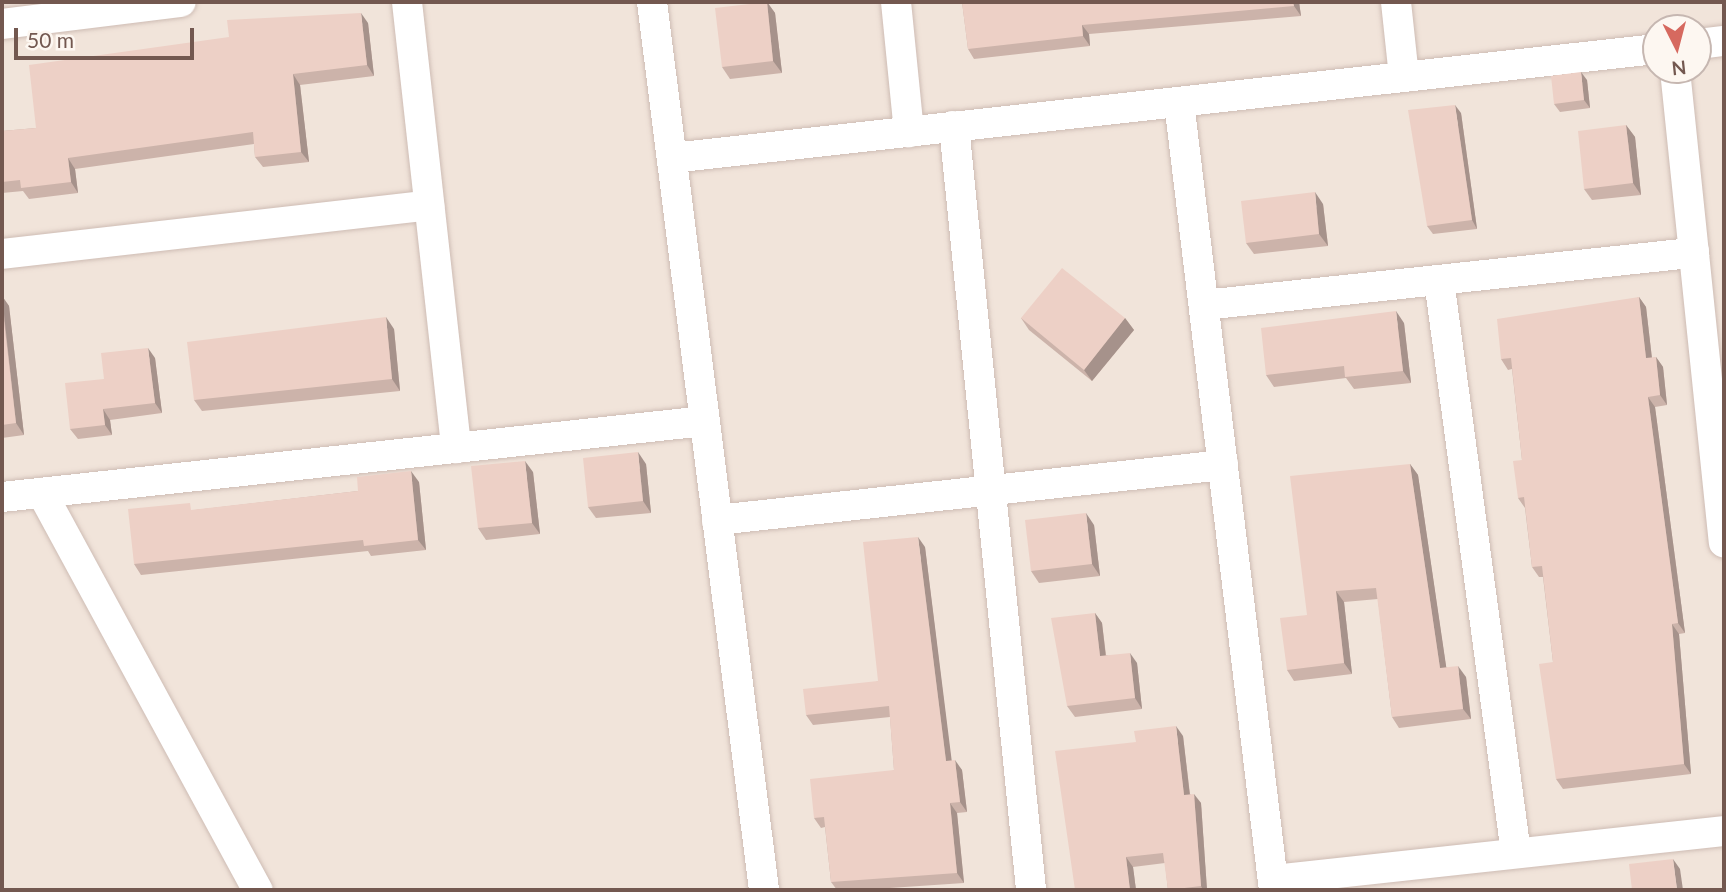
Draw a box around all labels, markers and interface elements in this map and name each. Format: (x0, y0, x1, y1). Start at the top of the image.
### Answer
scale bar (18, 14, 198, 58)
north arrow (1642, 14, 1712, 84)
text: 50 m (27, 27, 74, 52)
text: N (1671, 56, 1688, 81)

